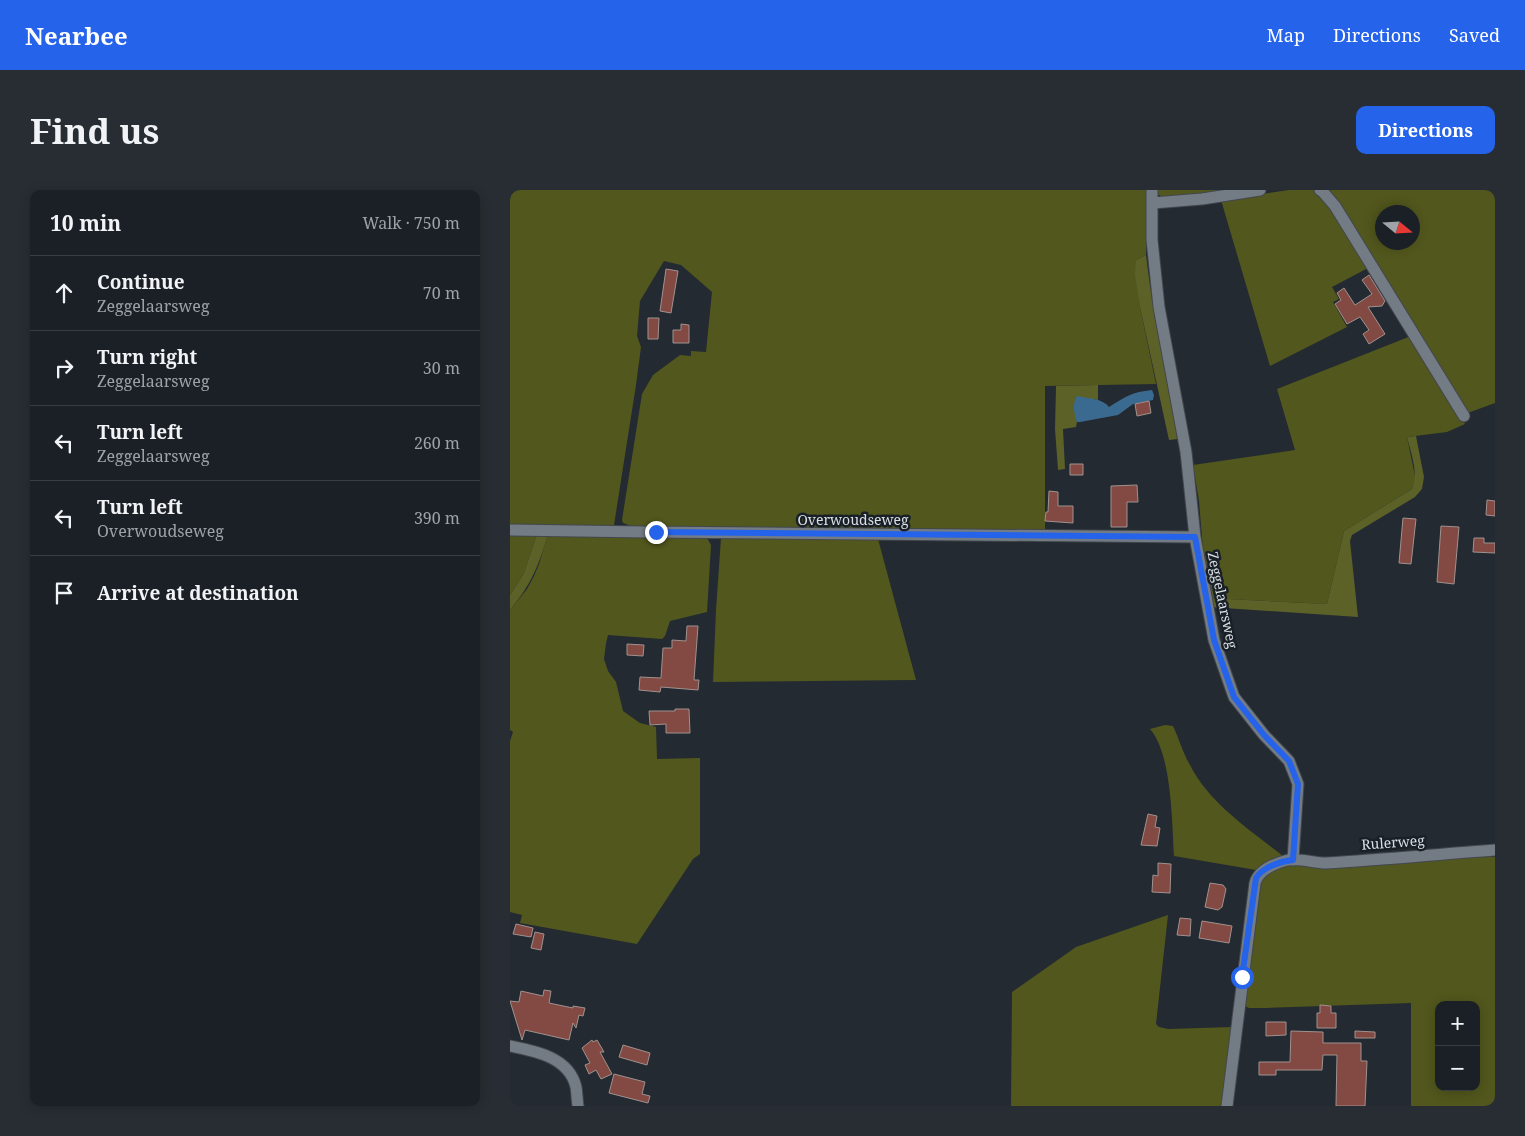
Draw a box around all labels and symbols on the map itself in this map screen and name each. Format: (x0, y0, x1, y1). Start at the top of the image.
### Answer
north arrow (1375, 205, 1420, 250)
street label: Overwoudseweg (797, 510, 909, 529)
route end (645, 521, 668, 544)
street label: Zeggelaarsweg (1203, 550, 1243, 651)
street label: Rulerweg (1361, 830, 1426, 854)
route start (1231, 966, 1254, 989)

